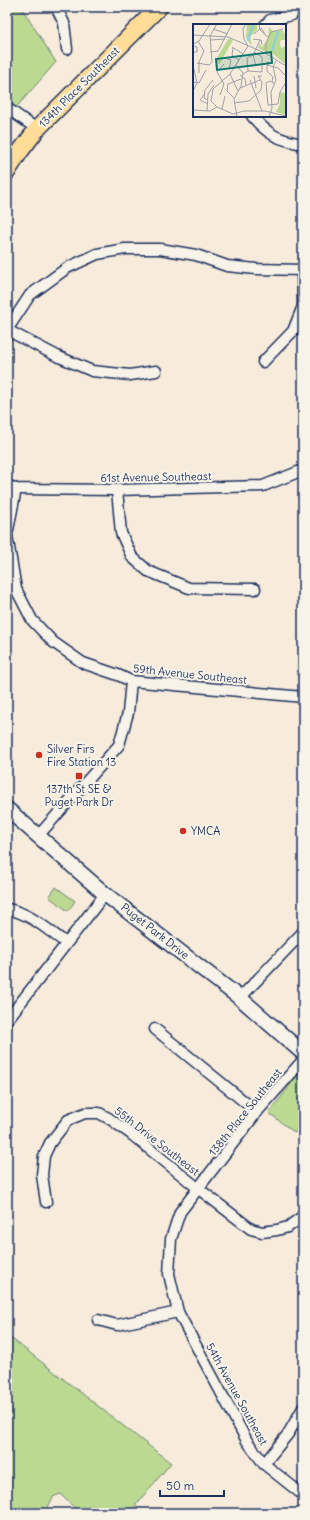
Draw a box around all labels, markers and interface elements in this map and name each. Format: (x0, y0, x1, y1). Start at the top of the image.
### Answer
inset map (193, 24, 286, 117)
street label: 134th Place Southeast (36, 43, 123, 130)
street label: 61st Avenue Southeast (100, 469, 212, 485)
street label: 59th Avenue Southeast (132, 661, 248, 687)
place label: Silver Firs Fire Station 13 (47, 742, 116, 769)
marker: Silver Firs Fire Station 13 (34, 750, 44, 760)
marker: 137th St SE & Puget Park Dr (74, 771, 84, 781)
place label: 137th St SE & Puget Park Dr (44, 782, 114, 809)
place label: YMCA (191, 824, 220, 838)
marker: YMCA (178, 826, 188, 836)
street label: Puget Park Drive (118, 900, 192, 962)
street label: 138th Place Southeast (205, 1065, 285, 1159)
street label: 55th Drive Southeast (112, 1104, 202, 1179)
street label: 54th Avenue Southeast (203, 1341, 271, 1448)
scale bar (160, 1472, 224, 1498)
text: 50 m (166, 1478, 195, 1493)

